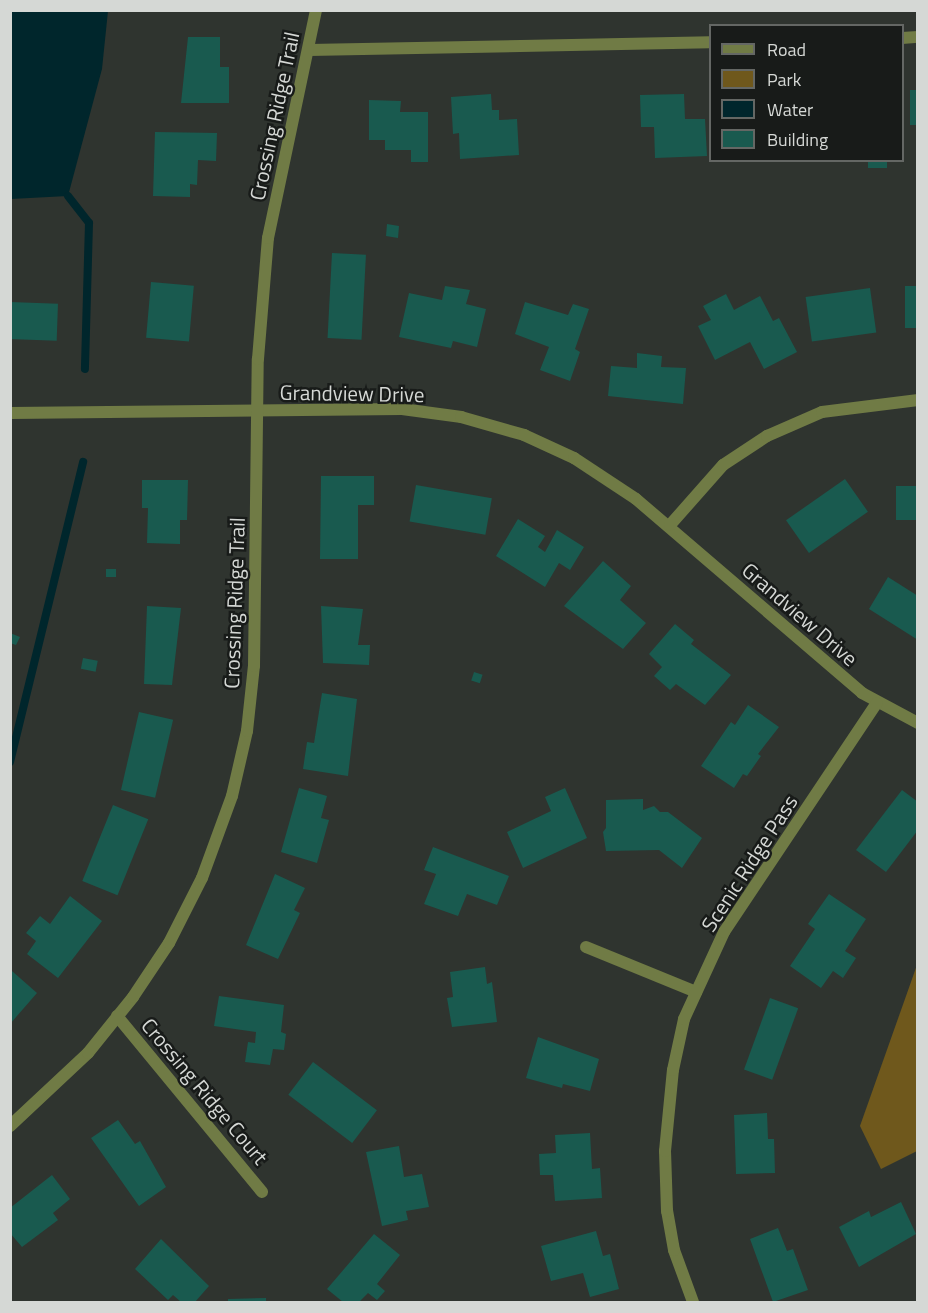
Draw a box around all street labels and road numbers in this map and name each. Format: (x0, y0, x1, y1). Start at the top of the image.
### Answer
street label: Crossing Ridge Trail (244, 30, 304, 202)
street label: Grandview Drive (279, 379, 425, 407)
street label: Crossing Ridge Trail (218, 517, 250, 689)
street label: Grandview Drive (737, 557, 863, 671)
street label: Scenic Ridge Pass (695, 790, 803, 936)
street label: Crossing Ridge Court (137, 1013, 273, 1169)

